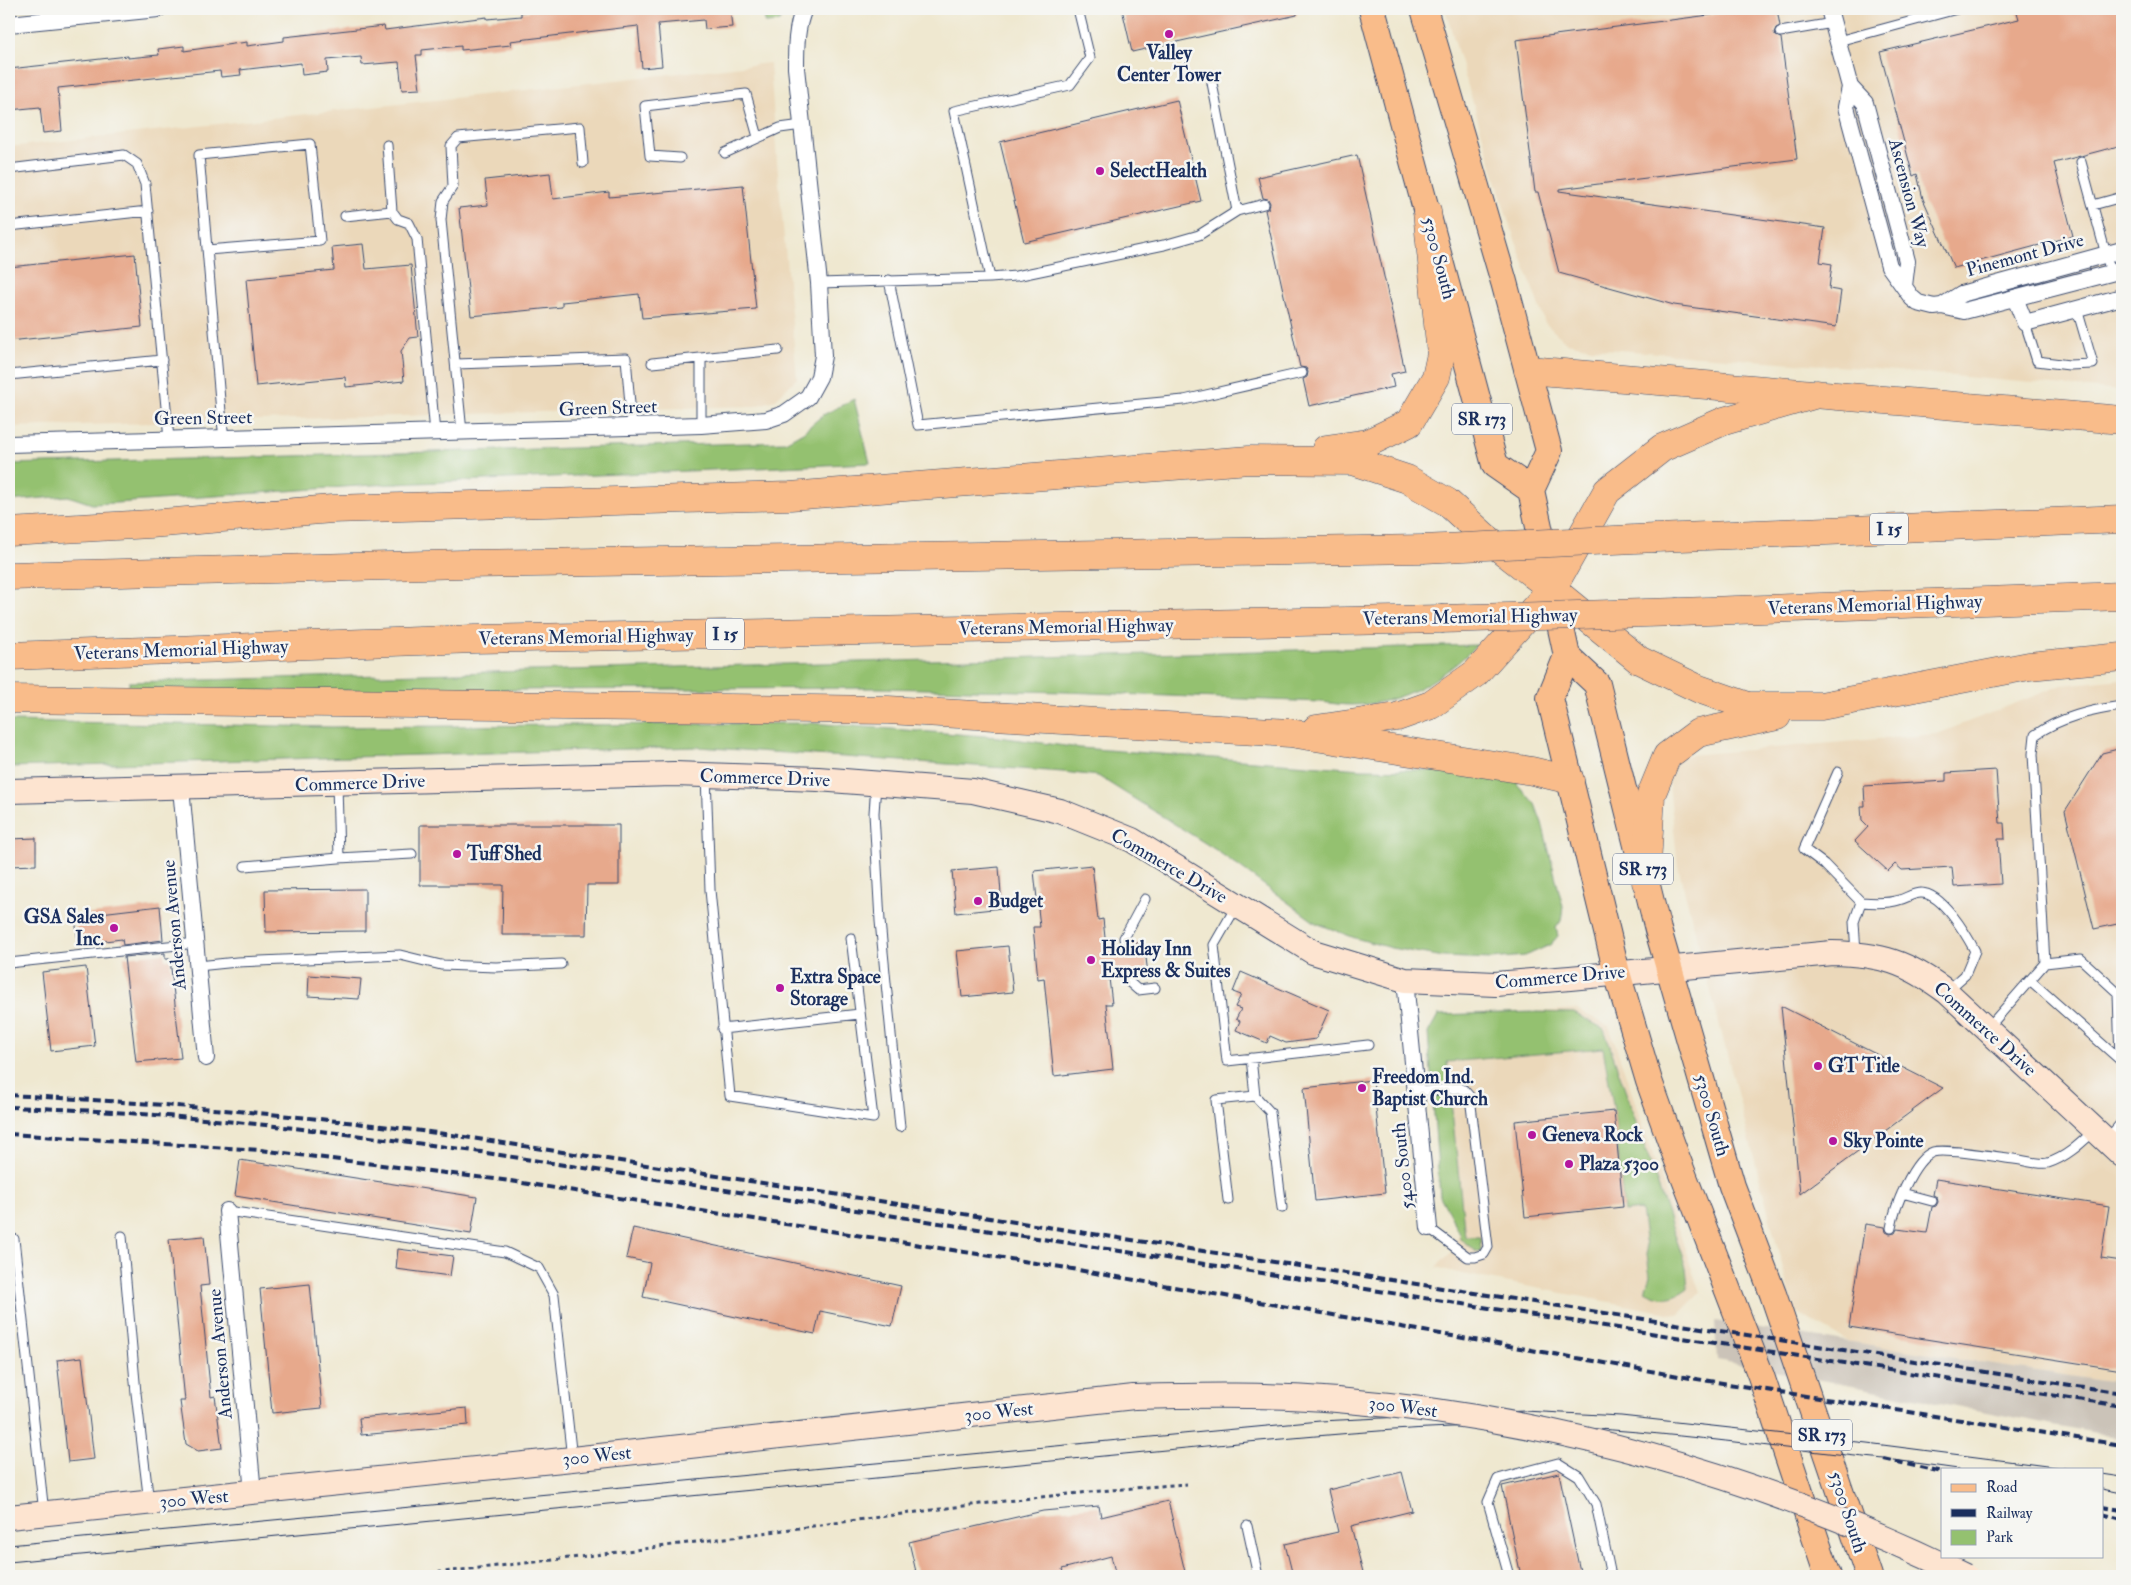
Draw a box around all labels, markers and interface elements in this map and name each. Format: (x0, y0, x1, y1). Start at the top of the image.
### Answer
marker: Valley Center Tower (1163, 28, 1175, 40)
place label: Valley Center Tower (1117, 41, 1222, 87)
street label: Ascension Way (1883, 135, 1935, 251)
place label: SelectHealth (1110, 159, 1207, 183)
marker: SelectHealth (1094, 165, 1106, 177)
street label: 5300 South (1416, 214, 1462, 302)
street label: Pinemont Drive (1963, 228, 2087, 282)
street label: Green Street (558, 394, 658, 422)
road number: SR 173 (1452, 404, 1512, 434)
street label: Green Street (154, 405, 252, 431)
road number: I 15 (1870, 514, 1908, 544)
street label: Veterans Memorial Highway (1767, 589, 1984, 621)
street label: Veterans Memorial Highway (1362, 603, 1578, 631)
street label: Veterans Memorial Highway (958, 613, 1174, 641)
road number: I 15 (706, 618, 744, 650)
street label: Veterans Memorial Highway (478, 623, 694, 651)
street label: Veterans Memorial Highway (73, 634, 290, 666)
street label: Commerce Drive (699, 764, 831, 792)
street label: Commerce Drive (294, 769, 426, 797)
street label: Commerce Drive (1106, 823, 1232, 909)
place label: Tuff Shed (466, 842, 542, 866)
marker: Tuff Shed (451, 848, 463, 860)
road number: SR 173 (1613, 854, 1673, 884)
street label: Anderson Avenue (156, 859, 192, 992)
place label: Budget (988, 889, 1044, 914)
marker: Budget (972, 895, 984, 907)
place label: GSA Sales Inc. (24, 905, 104, 951)
marker: GSA Sales Inc. (108, 922, 120, 934)
place label: Holiday Inn Express & Suites (1101, 937, 1231, 984)
marker: Holiday Inn Express & Suites (1085, 954, 1097, 966)
street label: Commerce Drive (1494, 959, 1626, 995)
place label: Extra Space Storage (790, 965, 881, 1012)
street label: Commerce Drive (1928, 976, 2042, 1082)
marker: Extra Space Storage (774, 982, 786, 994)
place label: GT Title (1828, 1054, 1900, 1078)
marker: GT Title (1812, 1060, 1824, 1072)
place label: Freedom Ind. Baptist Church (1372, 1065, 1488, 1112)
street label: 5300 South (1689, 1071, 1735, 1159)
marker: Freedom Ind. Baptist Church (1356, 1082, 1368, 1094)
street label: 5400 South (1387, 1121, 1419, 1211)
place label: Geneva Rock (1542, 1123, 1644, 1147)
marker: Geneva Rock (1526, 1129, 1538, 1141)
place label: Sky Pointe (1843, 1129, 1924, 1154)
marker: Sky Pointe (1827, 1135, 1839, 1147)
place label: Plaza 5300 (1579, 1152, 1659, 1176)
marker: Plaza 5300 (1563, 1158, 1575, 1170)
street label: Anderson Avenue (202, 1288, 238, 1421)
street label: 300 West (1367, 1391, 1439, 1423)
street label: 300 West (963, 1396, 1035, 1428)
road number: SR 173 (1792, 1420, 1852, 1450)
street label: 300 West (561, 1440, 633, 1472)
street label: 5300 South (1823, 1468, 1873, 1556)
legend (1941, 1468, 2104, 1558)
text: Road (1986, 1478, 2018, 1497)
street label: 300 West (159, 1484, 229, 1514)
text: Railway (1986, 1504, 2033, 1523)
text: Park (1986, 1528, 2013, 1547)

